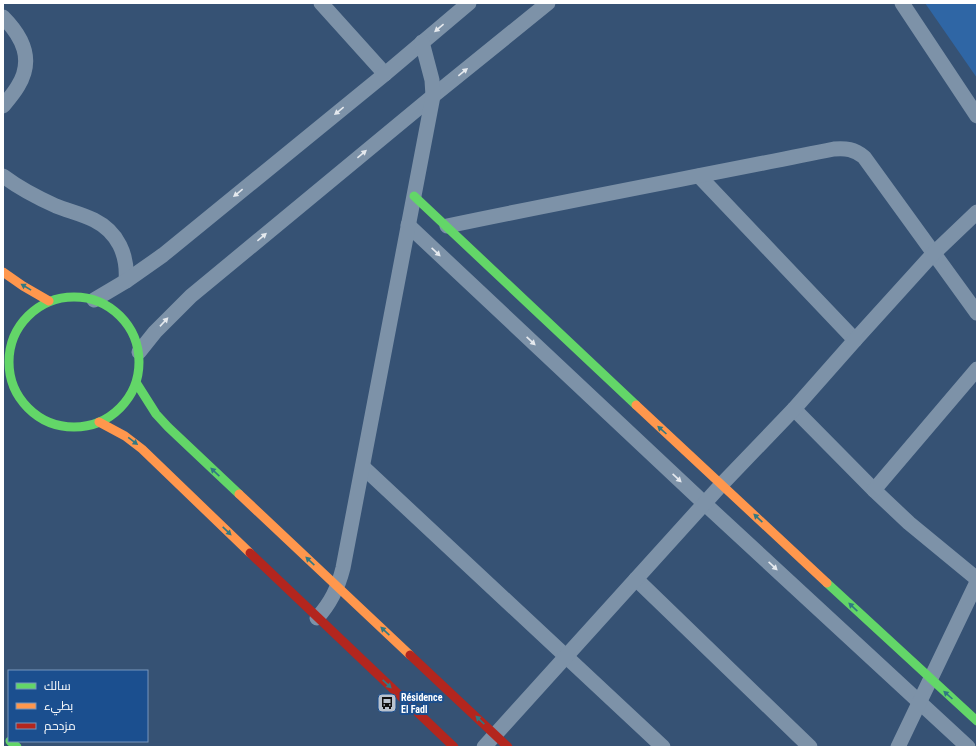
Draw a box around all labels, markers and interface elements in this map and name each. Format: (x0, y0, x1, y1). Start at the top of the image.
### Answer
one-way arrow (433, 23, 444, 32)
one-way arrow (457, 67, 468, 76)
one-way arrow (333, 107, 344, 115)
one-way arrow (357, 150, 368, 159)
one-way arrow (233, 189, 244, 198)
one-way arrow (257, 233, 268, 242)
one-way arrow (432, 247, 441, 256)
one-way arrow (21, 283, 31, 291)
one-way arrow (159, 318, 168, 327)
one-way arrow (527, 336, 536, 345)
one-way arrow (657, 425, 668, 434)
one-way arrow (128, 437, 138, 445)
one-way arrow (210, 467, 220, 476)
one-way arrow (672, 473, 682, 482)
one-way arrow (753, 513, 763, 523)
one-way arrow (222, 526, 232, 536)
one-way arrow (304, 556, 315, 565)
one-way arrow (768, 561, 778, 571)
one-way arrow (848, 602, 858, 612)
one-way arrow (380, 627, 390, 636)
legend (8, 670, 148, 742)
text: سالك (44, 679, 71, 693)
one-way arrow (381, 679, 392, 688)
one-way arrow (943, 691, 953, 700)
bus stop icon: Résidence El Fadl (376, 692, 398, 714)
place label: Résidence El Fadl (401, 692, 443, 715)
text: بطيء (44, 699, 73, 716)
one-way arrow (475, 716, 485, 725)
text: مزدحم (44, 719, 76, 734)

